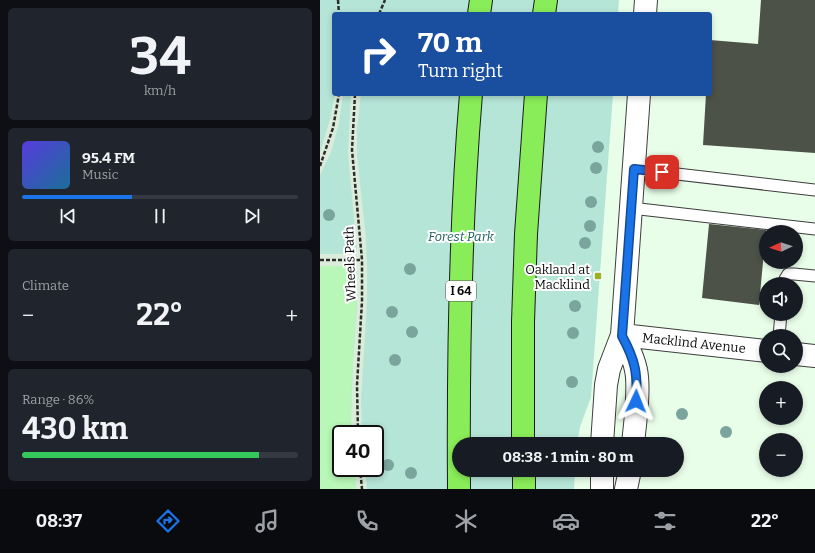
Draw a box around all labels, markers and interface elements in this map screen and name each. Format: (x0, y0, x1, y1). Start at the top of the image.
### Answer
text: 34 (129, 25, 191, 88)
text: 70 m (418, 26, 482, 59)
icon: right (352, 28, 404, 80)
text: Turn right (418, 60, 503, 82)
text: km/h (144, 83, 176, 98)
text: 95.4 FM (82, 149, 135, 167)
pin (645, 155, 679, 189)
icon: arrive (651, 161, 673, 183)
text: Music (82, 167, 118, 182)
icon: previous (57, 205, 79, 227)
icon: pause (149, 205, 171, 227)
icon: next (241, 205, 263, 227)
north arrow (759, 225, 803, 269)
map controls (759, 225, 803, 477)
street label: Wheels Path (341, 226, 359, 302)
park label: Forest Park (428, 229, 495, 244)
place label: Oakland at Macklind (525, 262, 590, 292)
marker: Oakland at Macklind (593, 271, 603, 281)
button: sound (759, 277, 803, 321)
text: Climate (22, 278, 69, 293)
road number: I 64 (446, 281, 476, 301)
text: 22° (136, 297, 183, 333)
text: − (22, 302, 34, 329)
text: + (285, 302, 298, 329)
button: search (759, 329, 803, 373)
street label: Macklind Avenue (642, 330, 746, 356)
position arrow (615, 380, 657, 422)
button: + (759, 381, 803, 425)
text: Range · 86% (22, 392, 94, 407)
text: 430 km (22, 411, 128, 447)
speed limit sign: 40 (332, 425, 384, 477)
button: − (759, 433, 803, 477)
text: 08:38 · 1 min · 80 m (503, 448, 634, 466)
icon: directions (154, 507, 182, 535)
icon: music (253, 507, 281, 535)
icon: phone (353, 507, 381, 535)
icon: climate (452, 507, 480, 535)
icon: car (552, 507, 580, 535)
icon: filters (651, 507, 679, 535)
text: 08:37 (36, 510, 82, 532)
text: 22° (751, 510, 779, 532)

